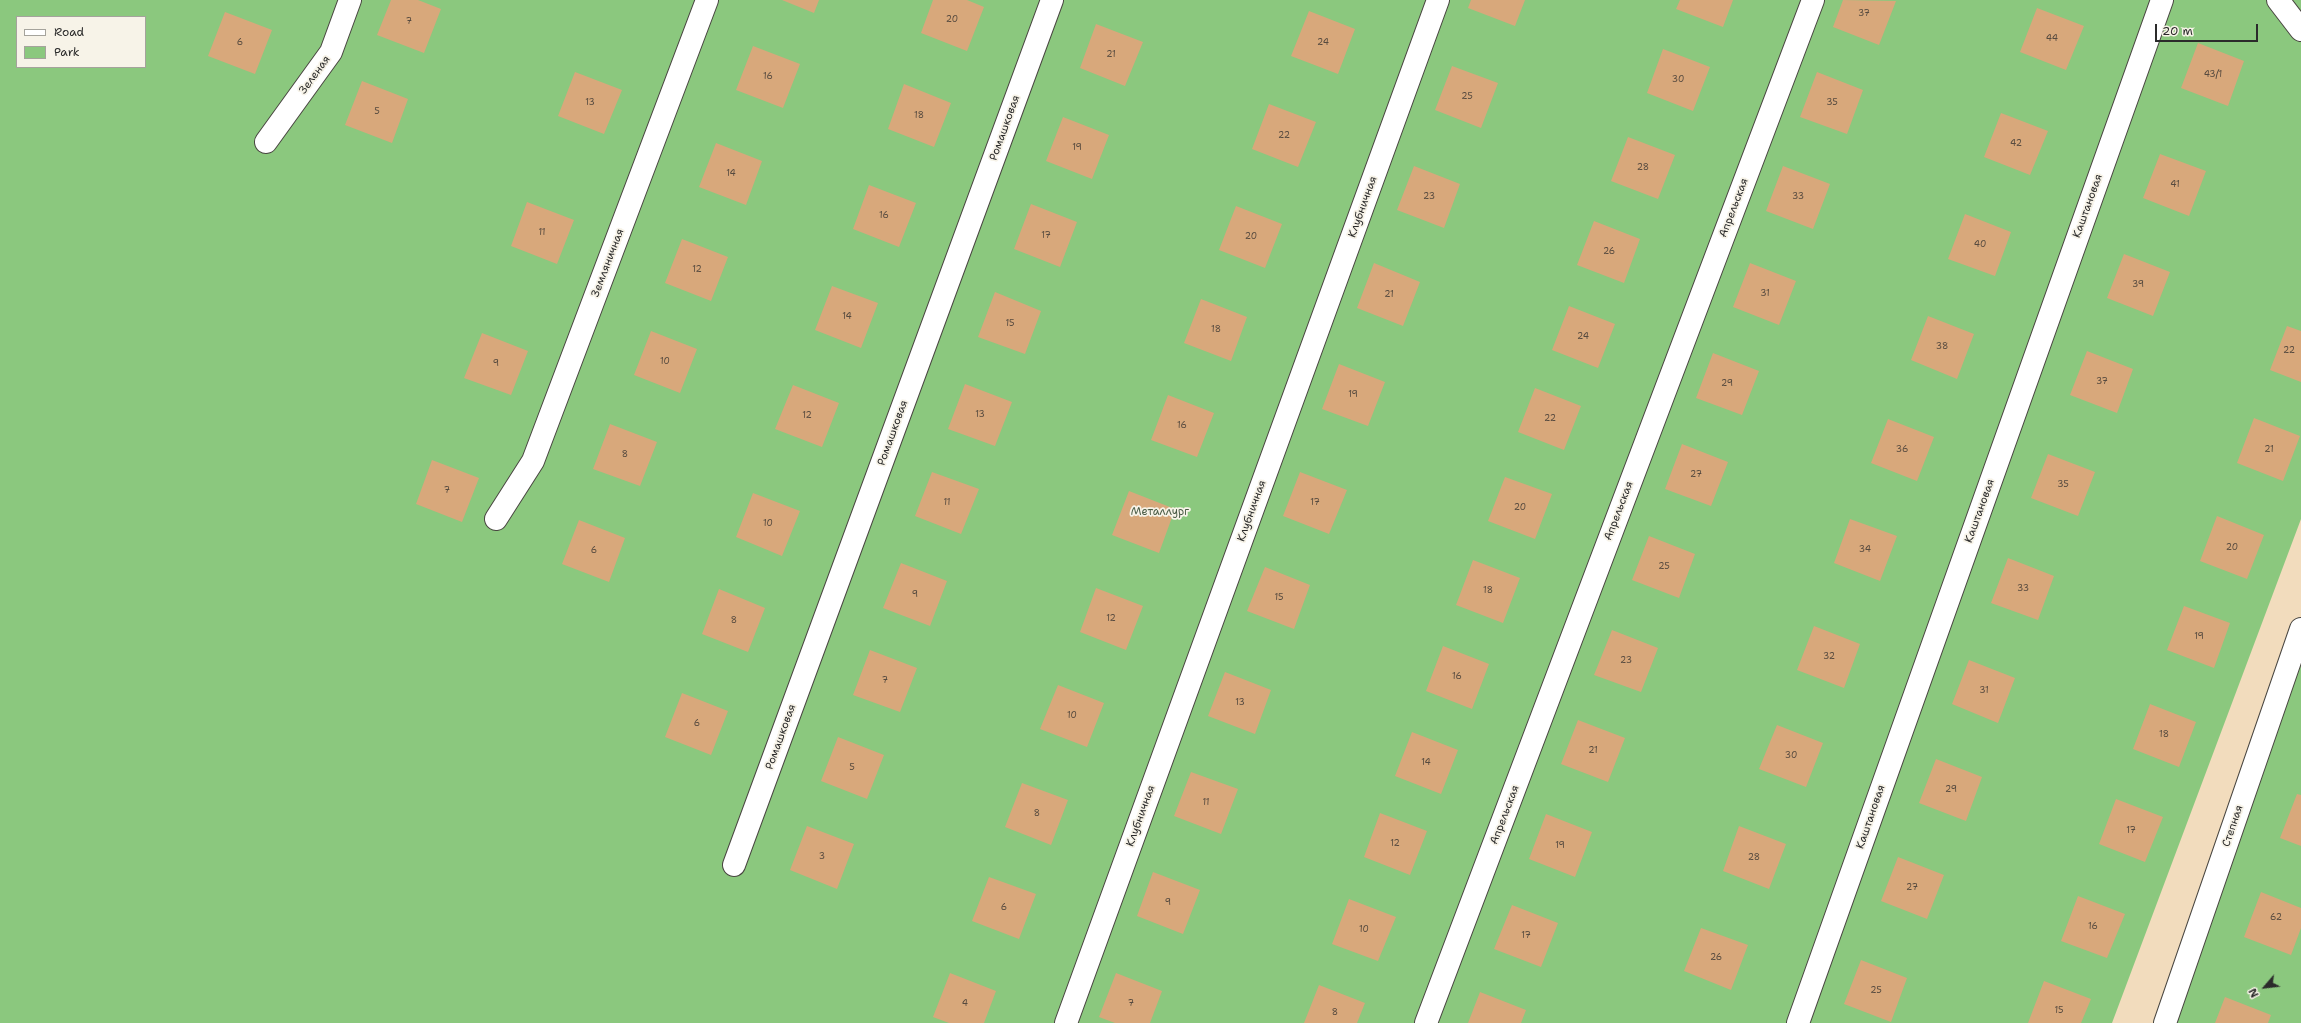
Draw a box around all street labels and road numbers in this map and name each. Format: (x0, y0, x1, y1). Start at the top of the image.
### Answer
street label: Зеленая (297, 53, 333, 97)
street label: Ромашковая (987, 93, 1023, 163)
street label: Каштановая (2070, 172, 2106, 240)
street label: Клубничная (1346, 174, 1380, 240)
street label: Апрельская (1717, 177, 1751, 239)
street label: Земляничная (589, 227, 627, 299)
street label: Ромашковая (875, 398, 911, 468)
street label: Каштановая (1962, 477, 1998, 545)
street label: Клубничная (1235, 478, 1269, 544)
street label: Апрельская (1602, 480, 1636, 542)
street label: Ромашковая (763, 702, 799, 772)
street label: Клубничная (1124, 783, 1158, 849)
street label: Каштановая (1854, 783, 1888, 851)
street label: Апрельская (1488, 784, 1522, 846)
street label: Степная (2220, 803, 2246, 849)

